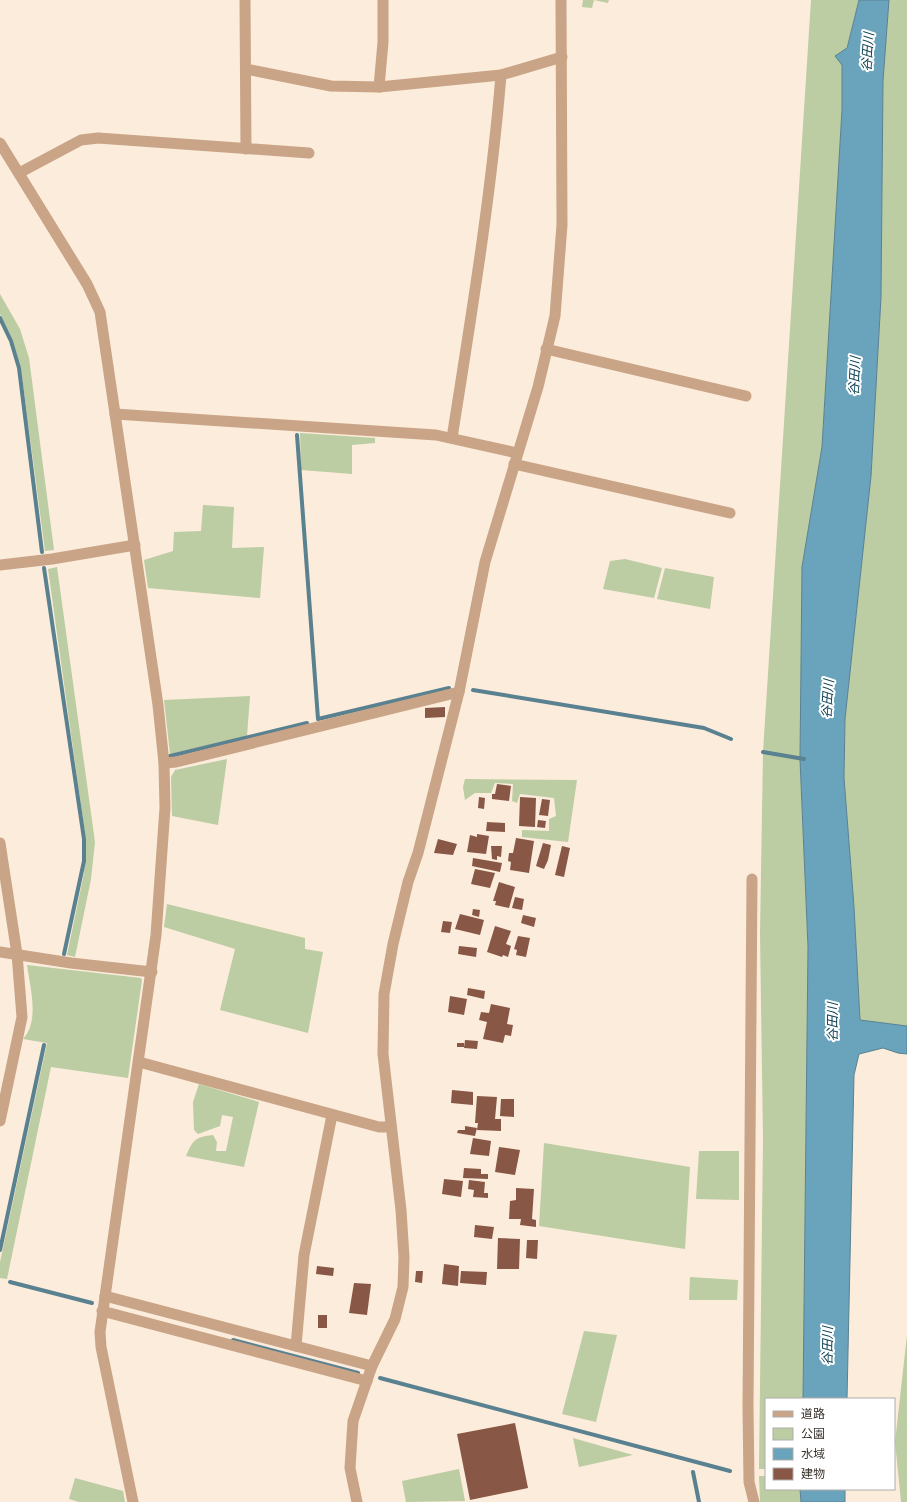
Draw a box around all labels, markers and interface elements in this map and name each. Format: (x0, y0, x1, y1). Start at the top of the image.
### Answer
water label: 谷田川 (856, 30, 878, 72)
water label: 谷田川 (843, 354, 865, 396)
water label: 谷田川 (816, 677, 838, 719)
water label: 谷田川 (822, 1001, 842, 1042)
water label: 谷田川 (817, 1324, 837, 1366)
legend (765, 1398, 895, 1490)
text: 道路 (801, 1404, 825, 1423)
text: 公園 (801, 1424, 825, 1443)
text: 水域 (801, 1444, 825, 1463)
text: 建物 (801, 1464, 825, 1483)

